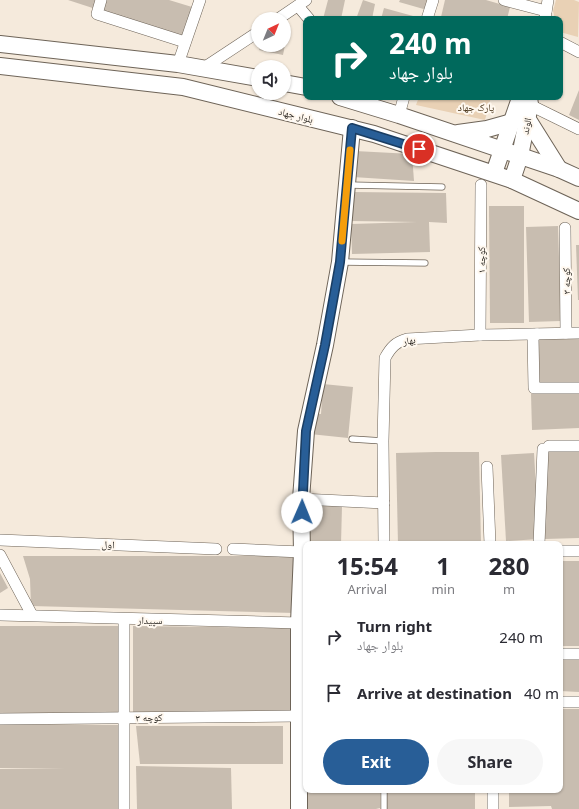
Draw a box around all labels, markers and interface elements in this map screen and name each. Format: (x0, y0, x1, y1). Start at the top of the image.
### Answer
north arrow (251, 12, 291, 52)
map controls (251, 12, 291, 100)
text: 240 m (389, 24, 472, 62)
icon: right (323, 32, 375, 84)
button: sound (251, 60, 291, 100)
text: بلوار جهاد (389, 60, 453, 84)
park label: پارک جهاد (458, 100, 494, 114)
street label: بلوار جهاد (277, 104, 315, 126)
street label: الوند (518, 116, 534, 136)
pin (402, 132, 436, 166)
icon: arrive (408, 138, 430, 160)
street label: کوچه ۱ (474, 247, 488, 273)
street label: کوچه ۳ (559, 267, 573, 295)
street label: بهار (401, 332, 417, 348)
position arrow (281, 491, 323, 533)
street label: اول (101, 537, 115, 551)
text: 15:54 (336, 549, 398, 582)
text: 1 (436, 549, 450, 582)
text: 280 (488, 549, 530, 582)
text: Arrival (347, 580, 387, 598)
text: min (431, 580, 455, 598)
text: m (503, 580, 515, 598)
street label: سپیدار (136, 613, 163, 627)
text: Turn right (357, 616, 432, 636)
icon: right (323, 626, 345, 648)
text: 240 m (499, 627, 543, 647)
text: بلوار جهاد (357, 636, 403, 654)
icon: arrive (323, 682, 345, 704)
text: Arrive at destination (357, 683, 512, 703)
text: 40 m (524, 683, 559, 703)
street label: کوچه ۳ (136, 710, 162, 724)
button: Exit (323, 739, 429, 785)
button: Share (437, 739, 543, 785)

